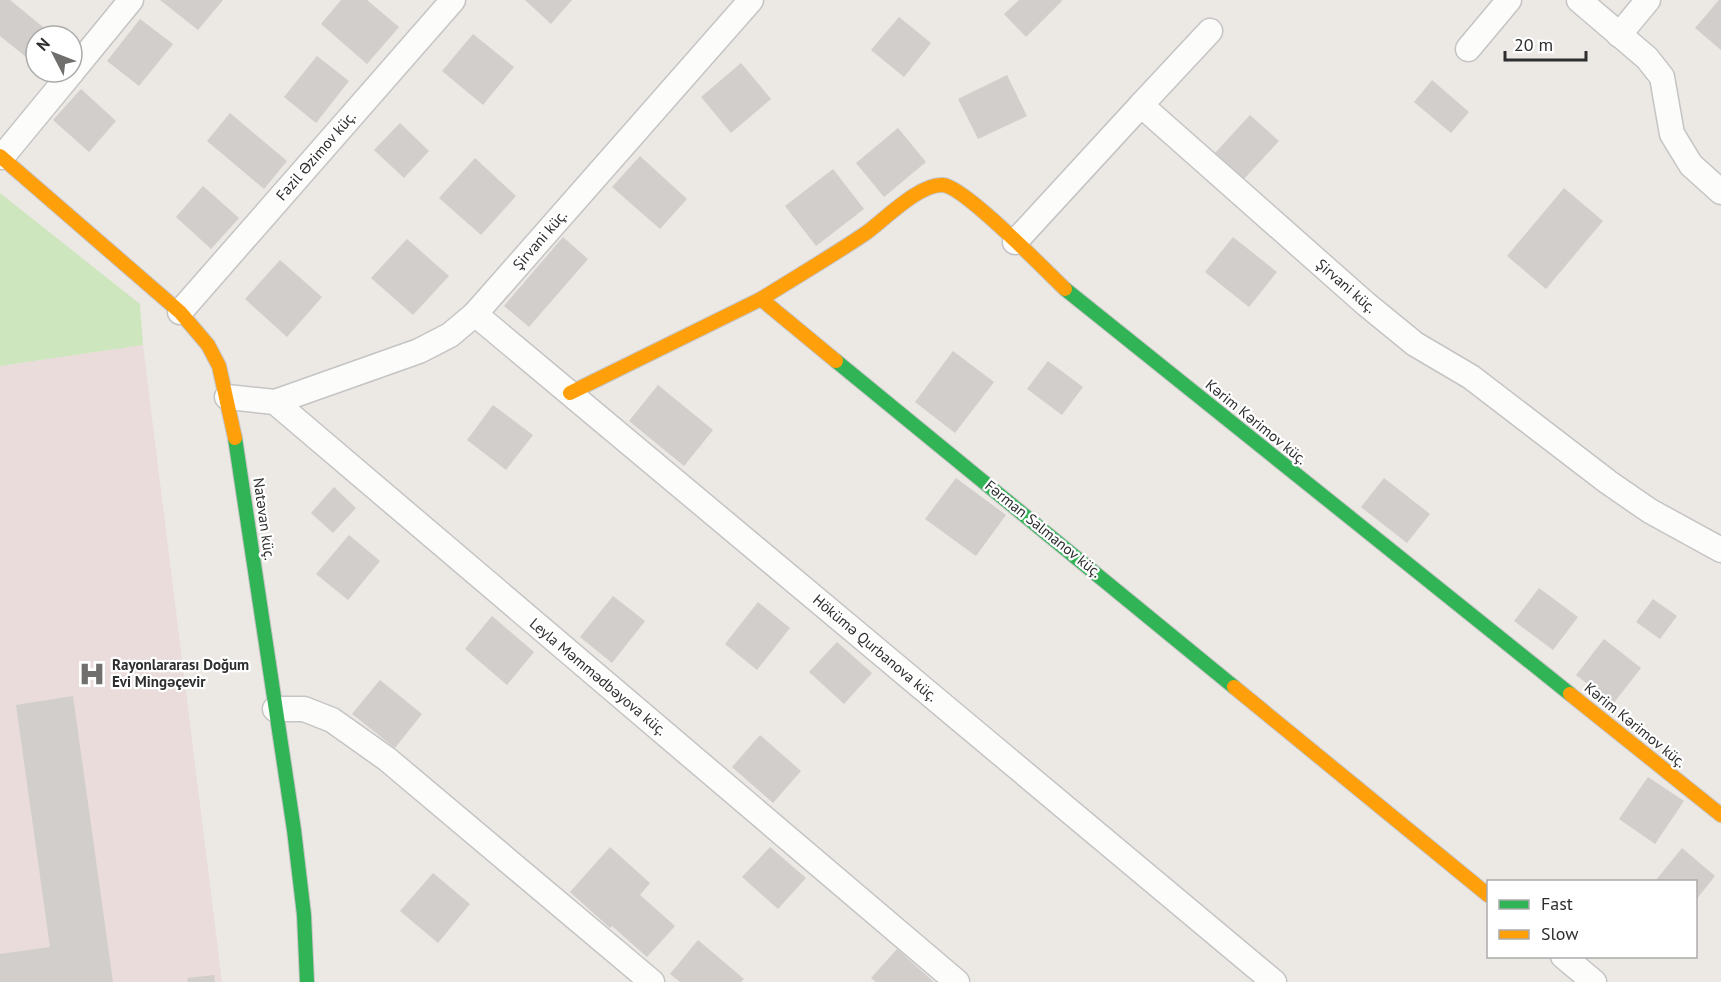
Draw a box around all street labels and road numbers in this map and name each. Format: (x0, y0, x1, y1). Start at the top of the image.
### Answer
street label: Fazil Əzimov küç. (272, 107, 360, 204)
street label: Şirvani küç. (508, 206, 571, 274)
street label: Şirvani küç. (1312, 254, 1380, 317)
street label: Kərim Kərimov küç. (1202, 375, 1311, 468)
street label: Natəvan küç. (249, 476, 280, 561)
street label: Fərman Salmanov küç. (981, 476, 1105, 581)
street label: Hökümə Qurbanova küç. (809, 590, 942, 705)
street label: Leyla Məmmədbəyova küç. (526, 614, 671, 740)
street label: Kərim Kərimov küç. (1581, 678, 1690, 771)

